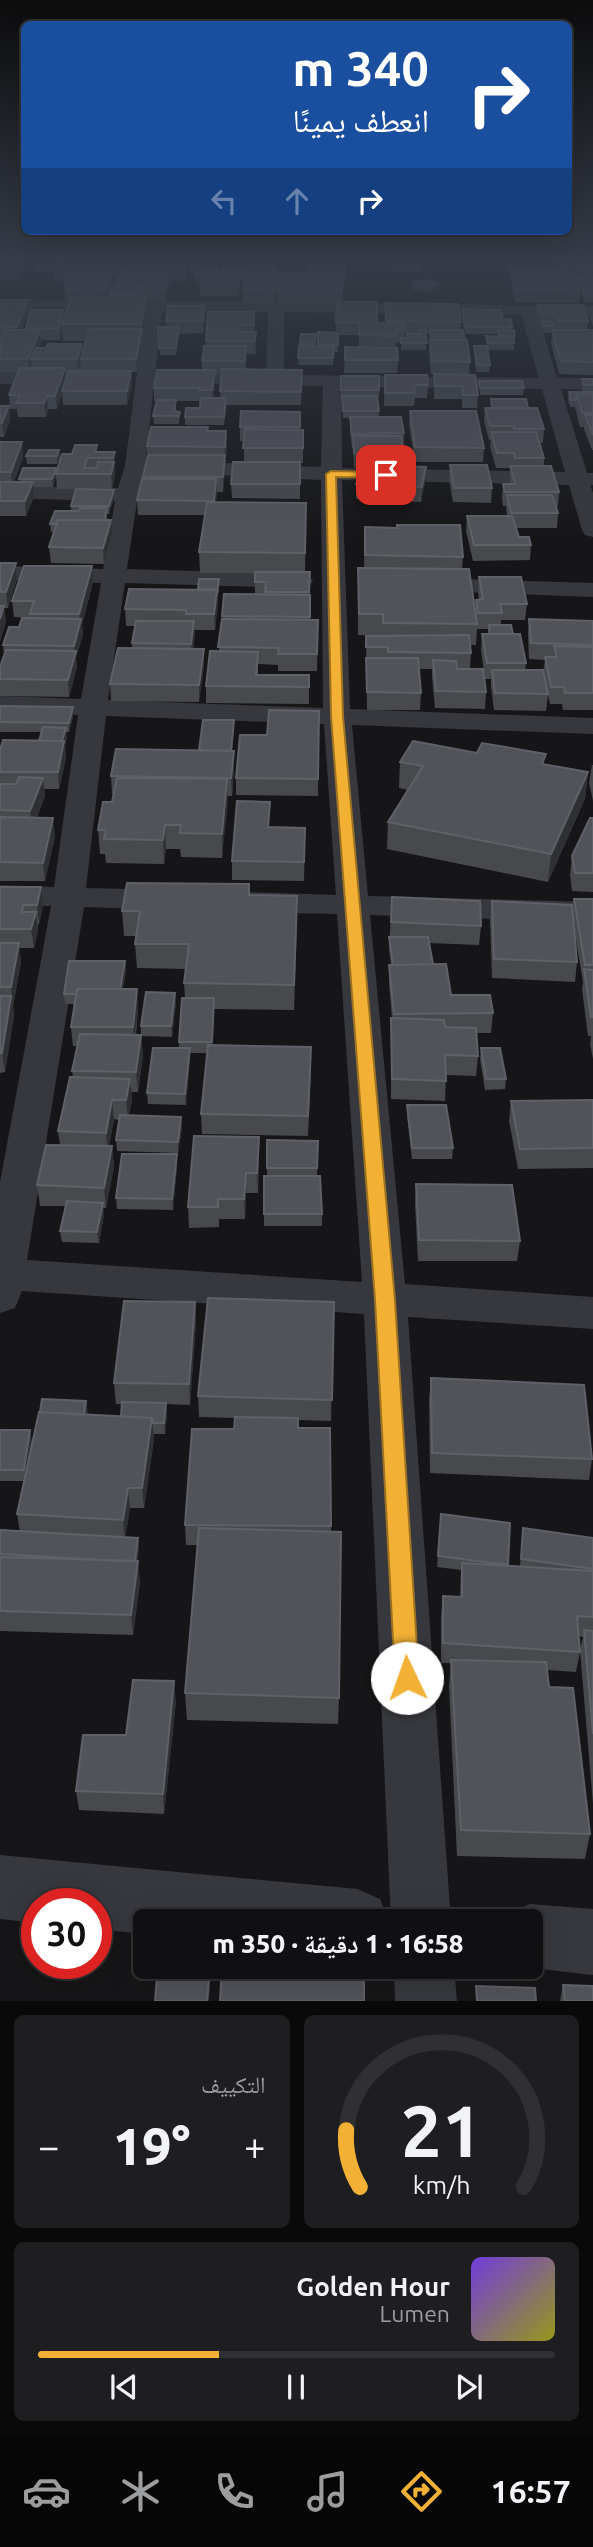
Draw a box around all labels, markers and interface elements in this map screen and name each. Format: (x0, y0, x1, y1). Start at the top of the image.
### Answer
text: 340 m (292, 40, 429, 95)
icon: right (453, 49, 544, 140)
text: انعطف يمينًا (293, 102, 429, 138)
icon: left (205, 182, 243, 220)
icon: ahead (278, 182, 316, 220)
icon: right (351, 182, 389, 220)
pin (356, 445, 416, 505)
icon: arrive (367, 456, 405, 494)
position arrow (370, 1641, 444, 1715)
speed limit sign: 30 (21, 1888, 112, 1979)
text: 16:58 · 1 دقيقة · 350 m (212, 1929, 464, 1958)
text: التكييف (201, 2072, 266, 2097)
text: 21 (400, 2090, 482, 2172)
text: 19° (113, 2117, 191, 2175)
text: − (38, 2125, 59, 2167)
text: + (244, 2125, 265, 2167)
text: km/h (412, 2171, 470, 2199)
text: Golden Hour (296, 2272, 450, 2301)
text: Lumen (379, 2301, 450, 2326)
icon: previous (105, 2368, 143, 2406)
icon: pause (277, 2368, 315, 2406)
icon: next (450, 2368, 488, 2406)
icon: car (22, 2467, 71, 2516)
icon: climate (116, 2467, 165, 2516)
icon: phone (210, 2467, 259, 2516)
icon: music (303, 2467, 352, 2516)
icon: directions (397, 2467, 446, 2516)
text: 16:57 (491, 2473, 571, 2509)

